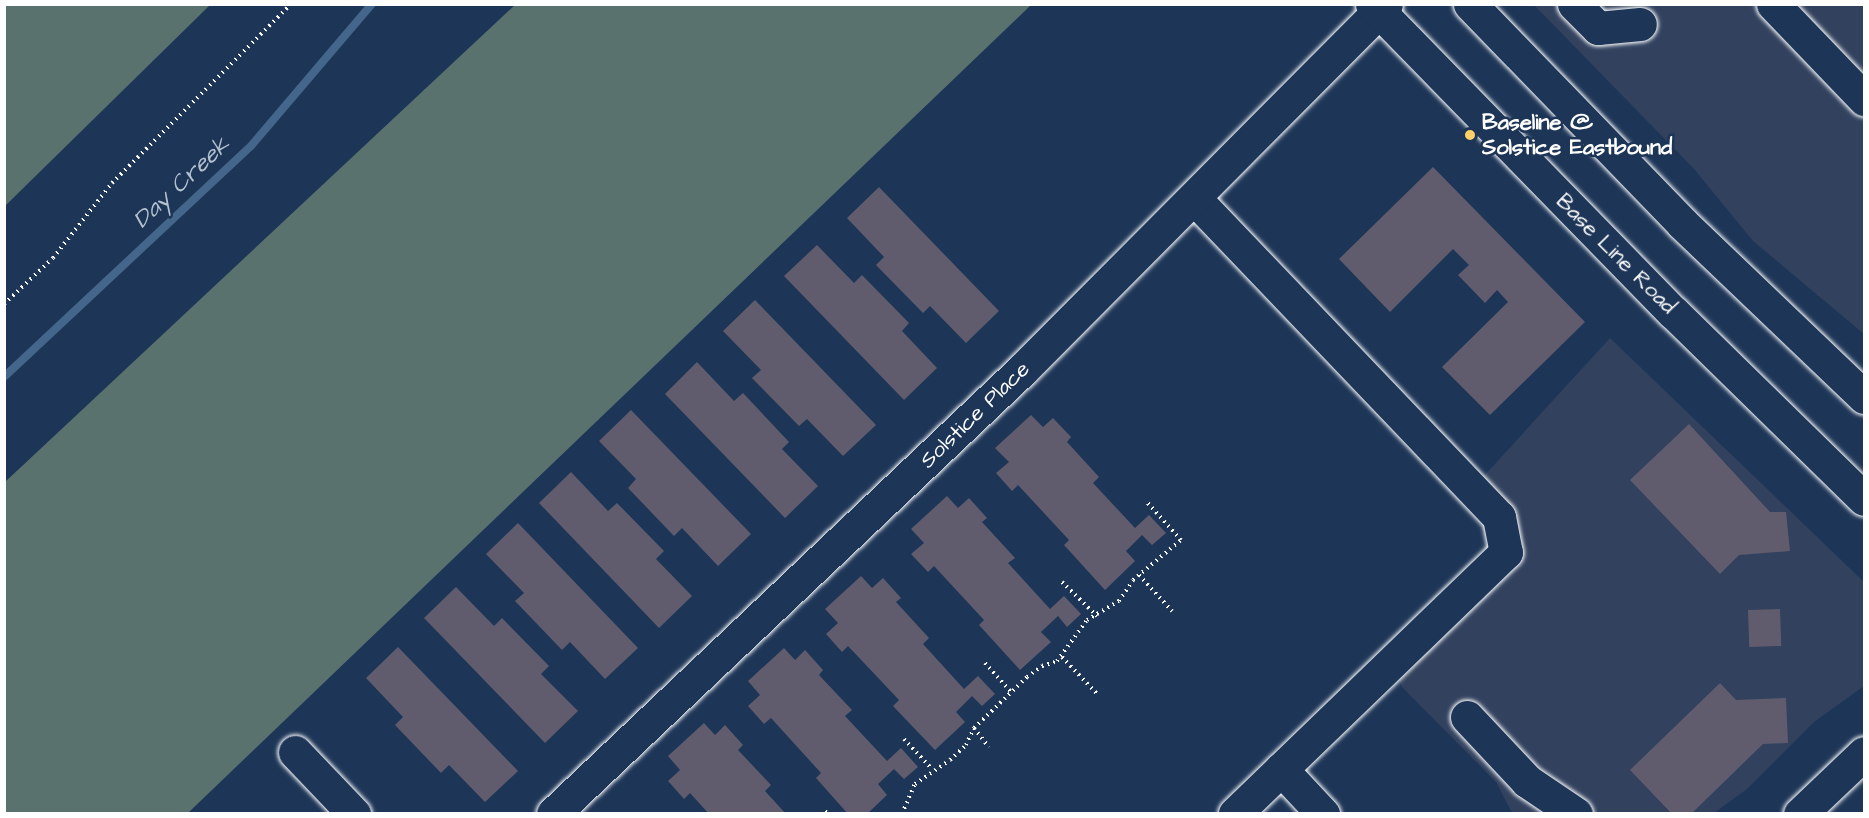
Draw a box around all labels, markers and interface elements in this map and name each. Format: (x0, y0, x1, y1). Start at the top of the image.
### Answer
place label: Baseline @ Solstice Eastbound (1482, 109, 1672, 160)
marker: Baseline @ Solstice Eastbound (1463, 128, 1477, 142)
water label: Day Creek (128, 131, 236, 235)
street label: Base Line Road (1550, 188, 1682, 320)
street label: Solstice Place (915, 356, 1035, 474)

